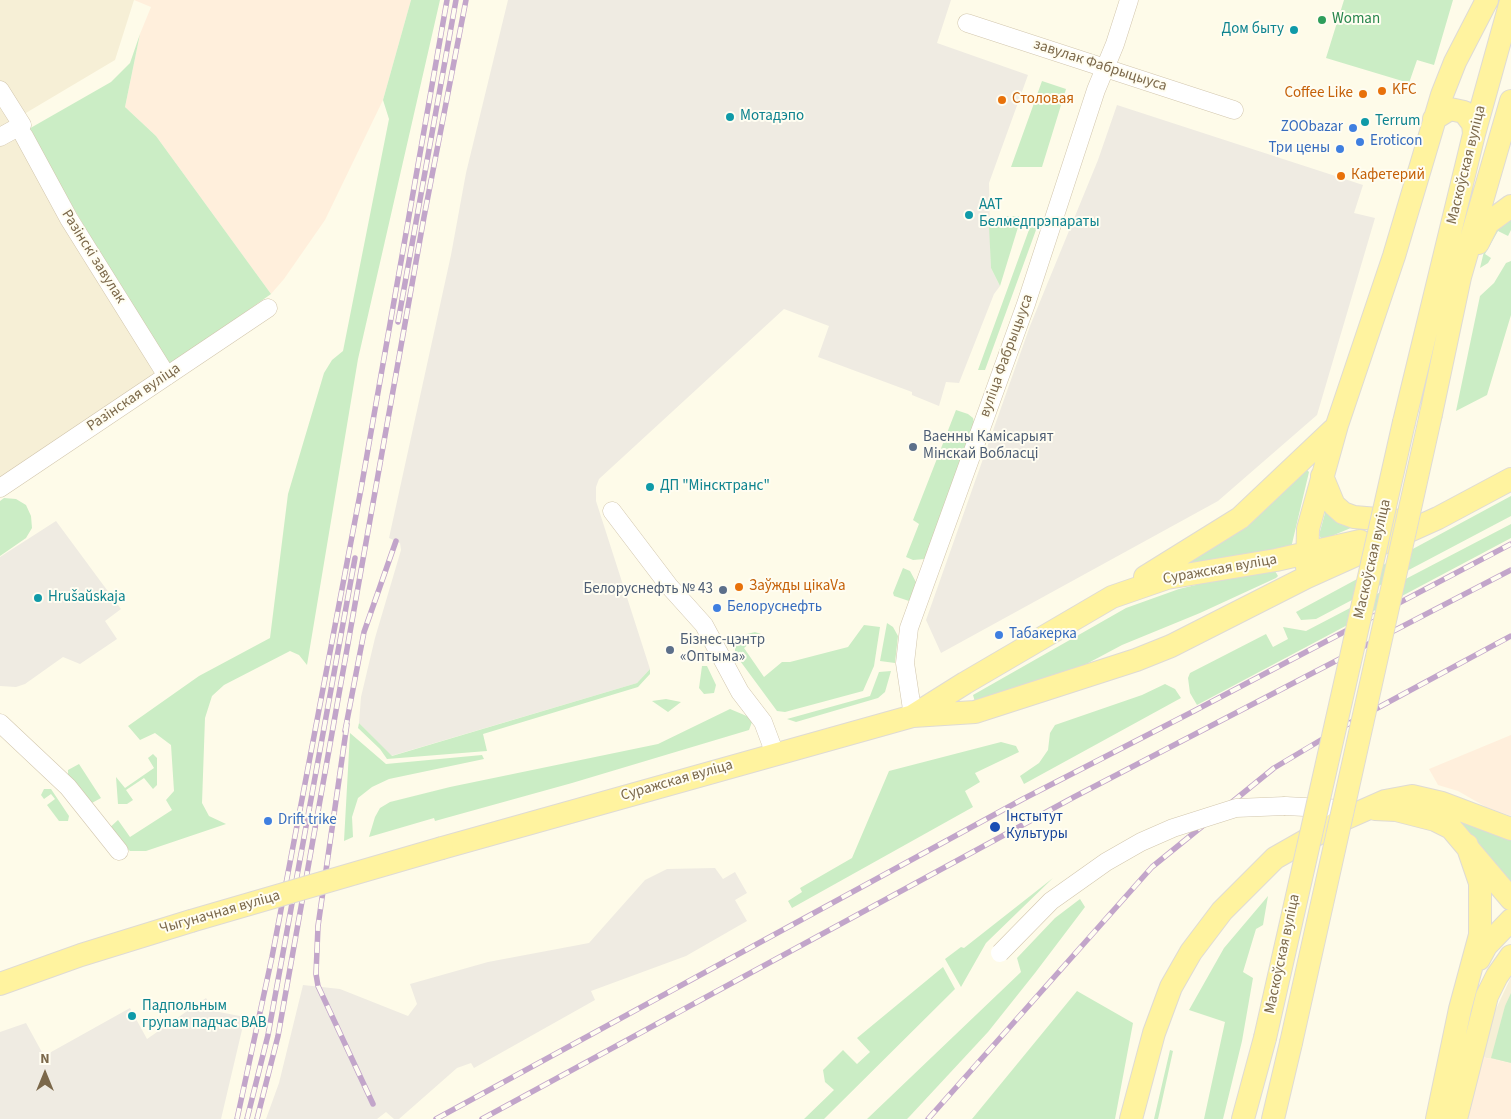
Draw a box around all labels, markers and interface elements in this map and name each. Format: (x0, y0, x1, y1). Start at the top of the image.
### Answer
place label: Woman (1332, 11, 1380, 29)
marker: Woman (1316, 14, 1328, 26)
place label: Дом быту (1222, 21, 1284, 39)
marker: Дом быту (1288, 24, 1300, 36)
street label: завулак Фабрыцыуса (1031, 36, 1169, 96)
place label: KFC (1392, 82, 1417, 100)
place label: Coffee Like (1284, 85, 1353, 103)
marker: KFC (1376, 85, 1388, 97)
marker: Coffee Like (1357, 88, 1369, 100)
place label: Столовая (1012, 91, 1074, 109)
marker: Столовая (996, 94, 1008, 106)
street label: Маскоўская вуліца (1444, 104, 1490, 226)
place label: Мотадэпо (740, 108, 804, 126)
marker: Мотадэпо (724, 111, 736, 123)
place label: Terrum (1375, 113, 1420, 131)
marker: Terrum (1359, 116, 1371, 128)
place label: ZOObazar (1281, 119, 1343, 137)
marker: ZOObazar (1347, 122, 1359, 134)
place label: Eroticon (1370, 133, 1422, 151)
marker: Eroticon (1354, 136, 1366, 148)
place label: Три цены (1269, 140, 1330, 158)
marker: Три цены (1334, 143, 1346, 155)
place label: Кафетерий (1351, 167, 1425, 185)
marker: Кафетерий (1335, 170, 1347, 182)
place label: ААТ Белмедпрэпараты (979, 197, 1100, 232)
street label: Разінскі завулак (57, 207, 129, 307)
marker: ААТ Белмедпрэпараты (963, 209, 975, 221)
street label: вуліца Фабрыцыуса (976, 292, 1038, 420)
street label: Разінская вуліца (84, 360, 184, 436)
place label: Ваенны Камісарыят Мінскай Вобласці (923, 429, 1054, 464)
marker: Ваенны Камісарыят Мінскай Вобласці (907, 441, 919, 453)
place label: ДП "Мінсктранс" (660, 478, 770, 496)
marker: ДП "Мінсктранс" (644, 481, 656, 493)
street label: Маскоўская вуліца (1351, 498, 1395, 620)
street label: Суражская вуліца (1162, 551, 1278, 589)
place label: Заўжды цікаVа (749, 578, 845, 596)
place label: Белоруснефть № 43 (584, 581, 713, 599)
marker: Заўжды цікаVа (733, 581, 745, 593)
marker: Белоруснефть № 43 (717, 584, 729, 596)
place label: Hrušaŭskaja (48, 589, 126, 607)
marker: Hrušaŭskaja (32, 592, 44, 604)
place label: Белоруснефть (727, 599, 822, 617)
marker: Белоруснефть (711, 602, 723, 614)
place label: Табакерка (1009, 626, 1077, 644)
marker: Табакерка (993, 629, 1005, 641)
place label: Бізнес-цэнтр «Оптыма» (680, 632, 765, 667)
marker: Бізнес-цэнтр «Оптыма» (664, 644, 676, 656)
street label: Суражская вуліца (619, 756, 735, 806)
place label: Інстытут Культуры (1006, 809, 1068, 844)
place label: Drift trike (278, 812, 337, 830)
marker: Drift trike (262, 815, 274, 827)
marker: Інстытут Культуры (988, 820, 1002, 834)
street label: Чыгуначная вуліца (158, 887, 282, 939)
street label: Маскоўская вуліца (1262, 892, 1304, 1016)
place label: Падпольным групам падчас ВАВ (142, 998, 266, 1033)
marker: Падпольным групам падчас ВАВ (126, 1010, 138, 1022)
north arrow (20, 1049, 70, 1099)
text: N (40, 1049, 50, 1069)

